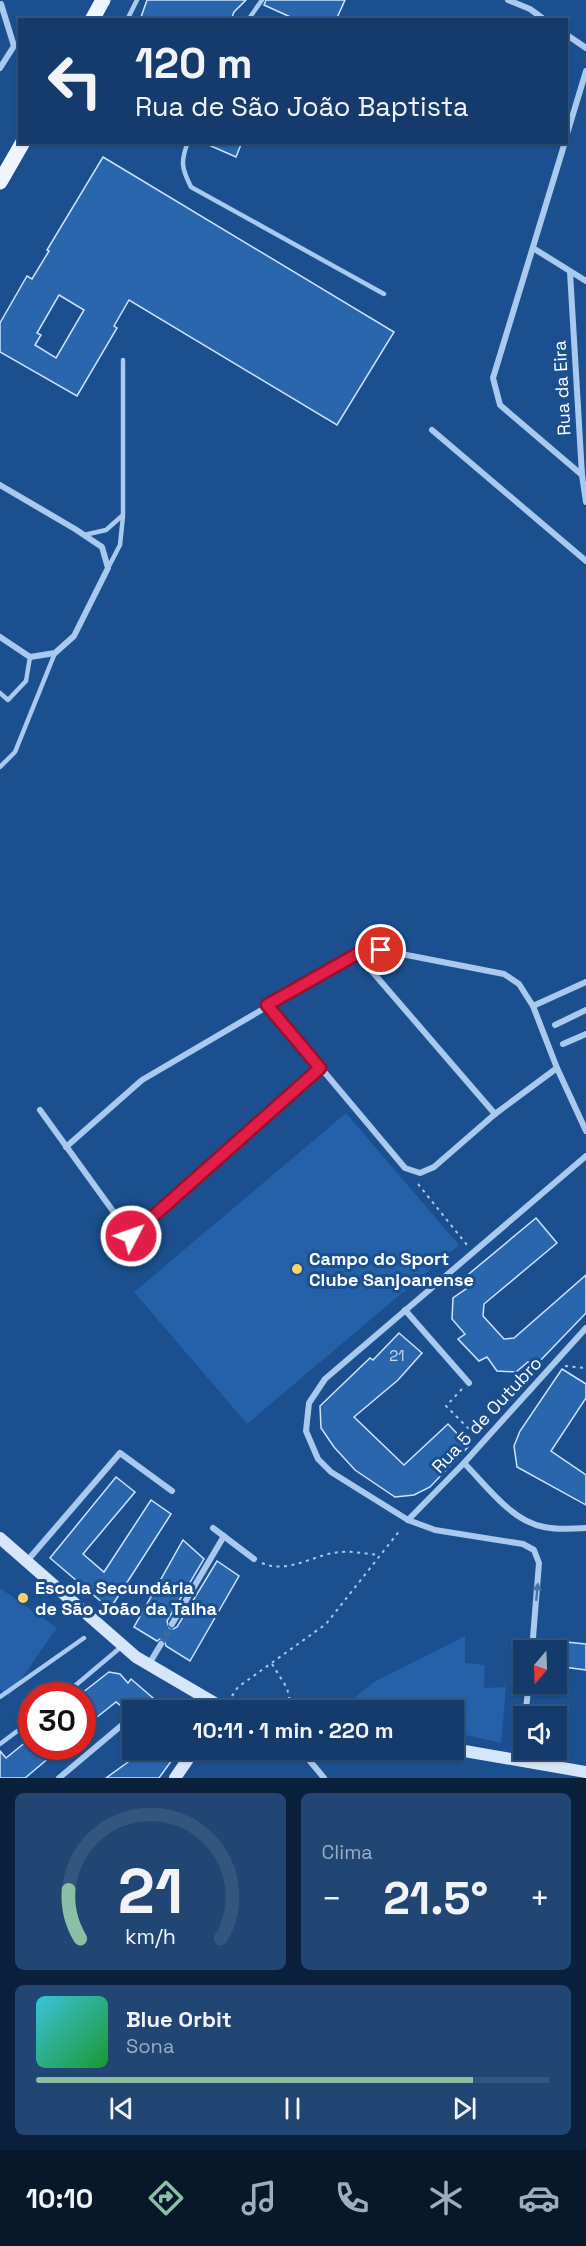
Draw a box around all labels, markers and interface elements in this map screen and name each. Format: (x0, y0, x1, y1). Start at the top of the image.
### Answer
text: 120 m (135, 37, 253, 90)
icon: left (36, 42, 114, 120)
text: Rua de São João Baptista (135, 89, 469, 124)
street label: Rua da Eira (548, 340, 575, 436)
pin (355, 924, 406, 975)
icon: arrive (364, 933, 397, 966)
position arrow (99, 1204, 163, 1268)
place label: Campo do Sport Clube Sanjoanense (309, 1247, 474, 1291)
marker: Campo do Sport Clube Sanjoanense (290, 1262, 304, 1276)
house number: 21 (389, 1346, 405, 1365)
street label: Rua 5 de Outubro (427, 1352, 547, 1478)
place label: Escola Secundária de São João da Talha (35, 1576, 218, 1620)
one-way arrow (532, 1582, 542, 1601)
marker: Escola Secundária de São João da Talha (16, 1591, 30, 1605)
north arrow (513, 1640, 567, 1694)
map controls (513, 1640, 567, 1760)
speed limit sign: 30 (18, 1682, 96, 1760)
button: sound (513, 1706, 567, 1760)
text: 10:11 · 1 min · 220 m (192, 1716, 394, 1744)
text: Clima (322, 1839, 373, 1865)
text: 21 (118, 1852, 183, 1931)
text: 21.5° (383, 1870, 488, 1927)
text: − (322, 1878, 342, 1920)
text: + (530, 1878, 550, 1920)
text: km/h (125, 1923, 176, 1950)
text: Blue Orbit (126, 2005, 232, 2033)
text: Sona (126, 2033, 174, 2059)
icon: previous (105, 2092, 138, 2125)
icon: pause (276, 2092, 309, 2125)
icon: next (448, 2092, 481, 2125)
icon: directions (145, 2177, 187, 2219)
icon: music (238, 2177, 280, 2219)
icon: phone (331, 2177, 373, 2219)
icon: climate (425, 2177, 467, 2219)
icon: car (518, 2177, 560, 2219)
text: 10:10 (26, 2181, 93, 2216)

